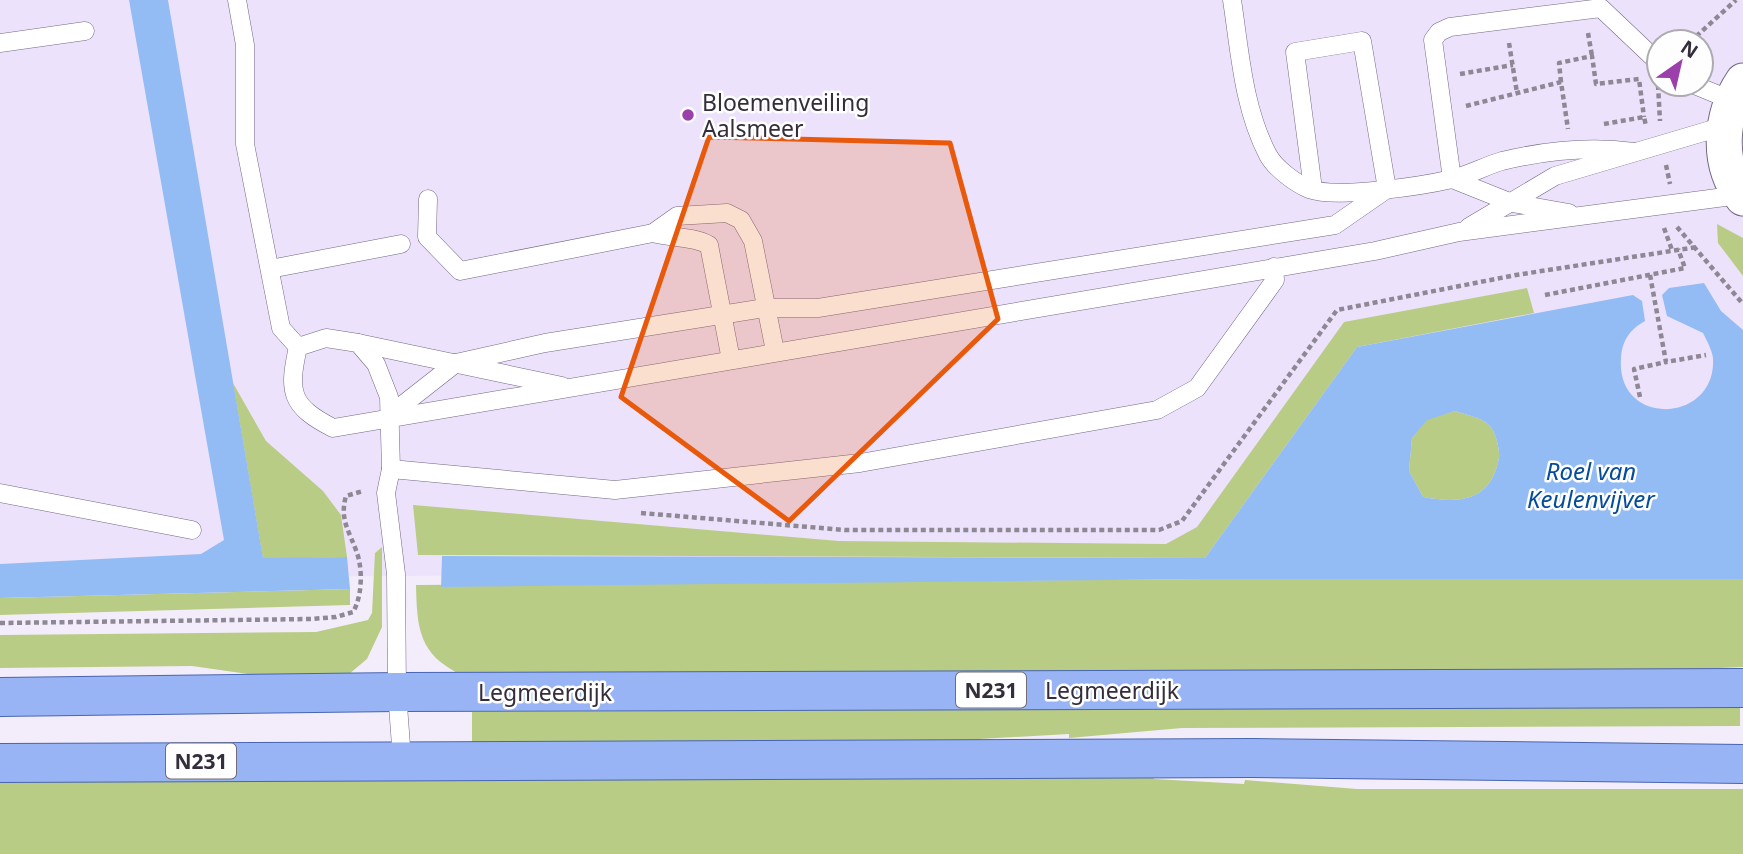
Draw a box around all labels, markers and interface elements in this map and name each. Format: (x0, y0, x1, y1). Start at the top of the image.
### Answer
north arrow (1645, 28, 1715, 98)
text: N (1676, 34, 1703, 64)
place label: Bloemenveiling Aalsmeer (702, 86, 869, 144)
marker: Bloemenveiling Aalsmeer (680, 107, 696, 123)
water label: Roel van Keulenvijver (1527, 454, 1656, 515)
road number: N231 (956, 672, 1026, 708)
street label: Legmeerdijk (1045, 674, 1180, 706)
street label: Legmeerdijk (478, 676, 613, 708)
road number: N231 (166, 744, 236, 778)

